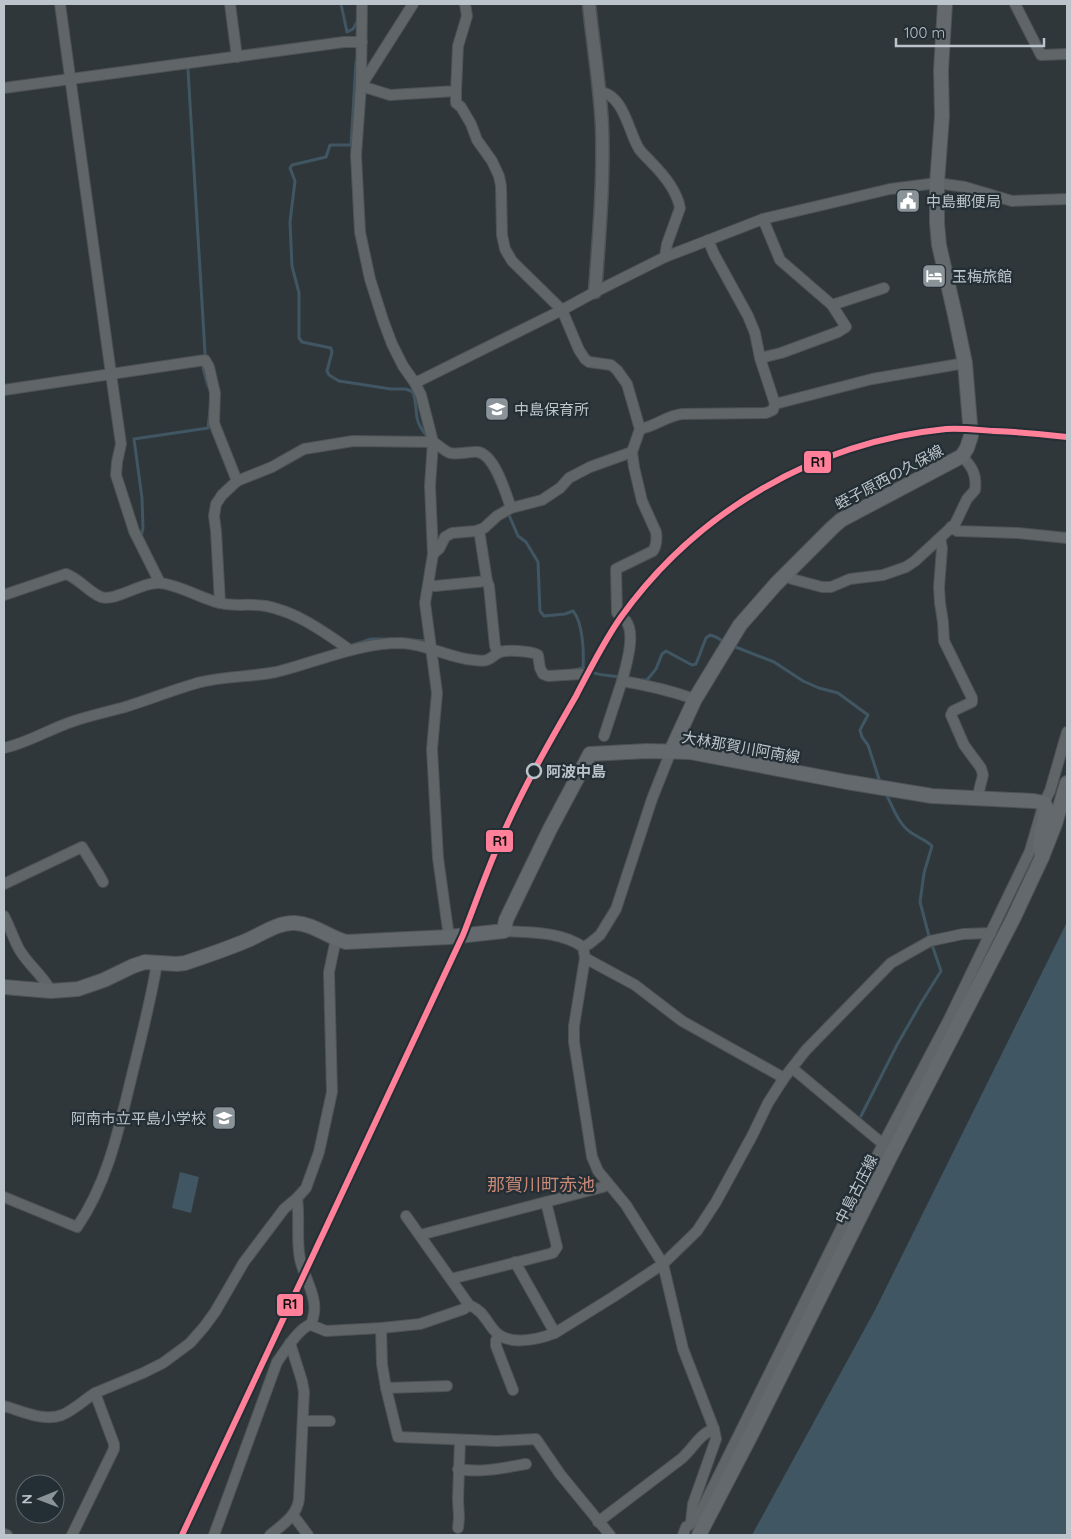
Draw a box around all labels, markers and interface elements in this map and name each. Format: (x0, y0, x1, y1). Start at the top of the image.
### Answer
scale bar (896, 15, 1044, 47)
text: 100 m (904, 23, 945, 42)
public building icon: 中島郵便局 (895, 188, 921, 214)
place label: 中島郵便局 (926, 192, 1001, 211)
hotel icon: 玉梅旅館 (921, 263, 947, 289)
place label: 玉梅旅館 (952, 267, 1012, 286)
school or university icon: 中島保育所 (484, 396, 510, 422)
place label: 中島保育所 (514, 400, 589, 419)
street label: 蛭子原西の久保線 (832, 440, 946, 514)
line badge: R1 (803, 450, 832, 474)
text: R1 (810, 453, 826, 471)
street label: 大林那賀川阿南線 (680, 727, 802, 767)
place label: 阿波中島 (546, 762, 606, 781)
marker: 阿波中島 (526, 763, 542, 779)
line badge: R1 (485, 829, 514, 853)
text: R1 (492, 832, 508, 850)
school or university icon: 阿南市立平島小学校 (211, 1105, 237, 1131)
place label: 阿南市立平島小学校 (71, 1109, 206, 1128)
street label: 中島古庄線 (831, 1151, 881, 1227)
district label: 那賀川町赤池 (487, 1173, 595, 1196)
line badge: R1 (276, 1293, 304, 1317)
text: R1 (282, 1295, 298, 1313)
north arrow (15, 1474, 65, 1524)
text: N (18, 1494, 36, 1505)

